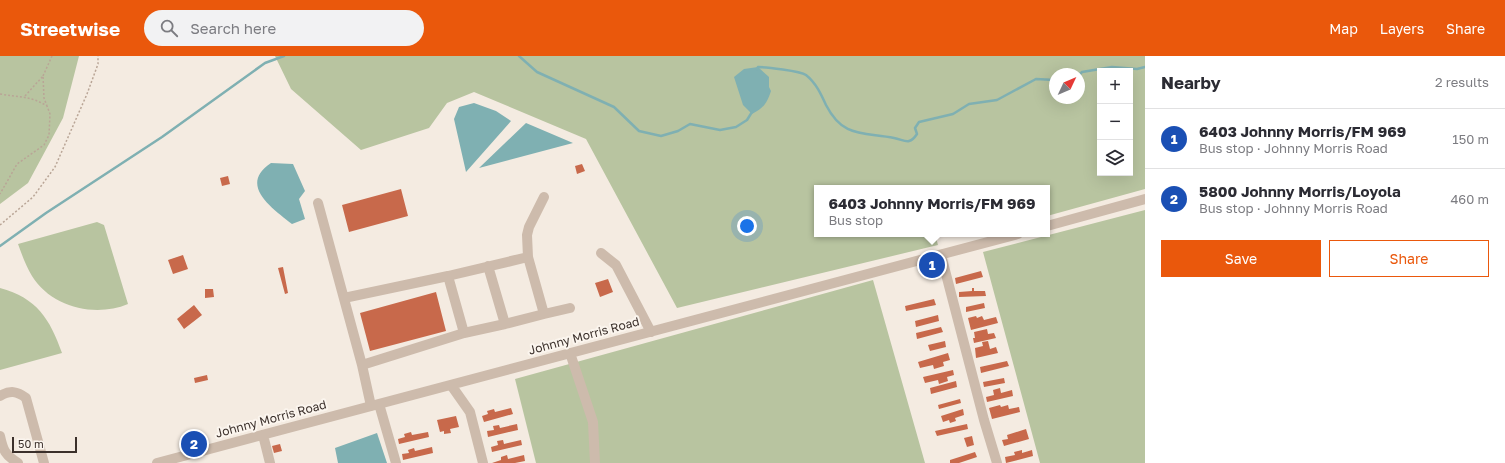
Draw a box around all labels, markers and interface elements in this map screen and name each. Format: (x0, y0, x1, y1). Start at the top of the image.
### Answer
search box (144, 10, 424, 46)
text: Streetwise (20, 17, 120, 40)
icon: search (158, 17, 180, 39)
text: Search here (190, 19, 276, 37)
text: Map (1329, 20, 1358, 37)
text: Layers (1380, 20, 1424, 37)
text: Share (1446, 20, 1485, 37)
north arrow (1049, 68, 1085, 104)
map controls (1097, 68, 1133, 176)
button: + (1097, 68, 1133, 104)
text: Nearby (1161, 72, 1221, 93)
text: 2 results (1435, 74, 1489, 90)
button: − (1097, 104, 1133, 140)
text: 6403 Johnny Morris/FM 969 (1199, 122, 1406, 140)
text: 1 (1171, 131, 1177, 147)
text: 150 m (1452, 131, 1489, 147)
button: layers (1097, 140, 1133, 176)
text: Bus stop · Johnny Morris Road (1199, 140, 1388, 156)
text: 5800 Johnny Morris/Loyola (1199, 182, 1401, 200)
popup (814, 185, 1050, 237)
text: 2 (1170, 191, 1178, 207)
text: 460 m (1450, 191, 1489, 207)
text: 6403 Johnny Morris/FM 969 (828, 194, 1036, 212)
text: Bus stop · Johnny Morris Road (1199, 200, 1388, 216)
text: Bus stop (828, 212, 883, 228)
your location (737, 216, 757, 236)
button: Save (1161, 240, 1321, 277)
button: Share (1329, 240, 1489, 277)
pin: 1 (919, 250, 945, 280)
street label: Johnny Morris Road (527, 313, 641, 358)
street label: Johnny Morris Road (214, 396, 328, 441)
pin: 2 (181, 429, 207, 459)
scale bar (12, 435, 77, 454)
text: 50 m (18, 437, 44, 450)

